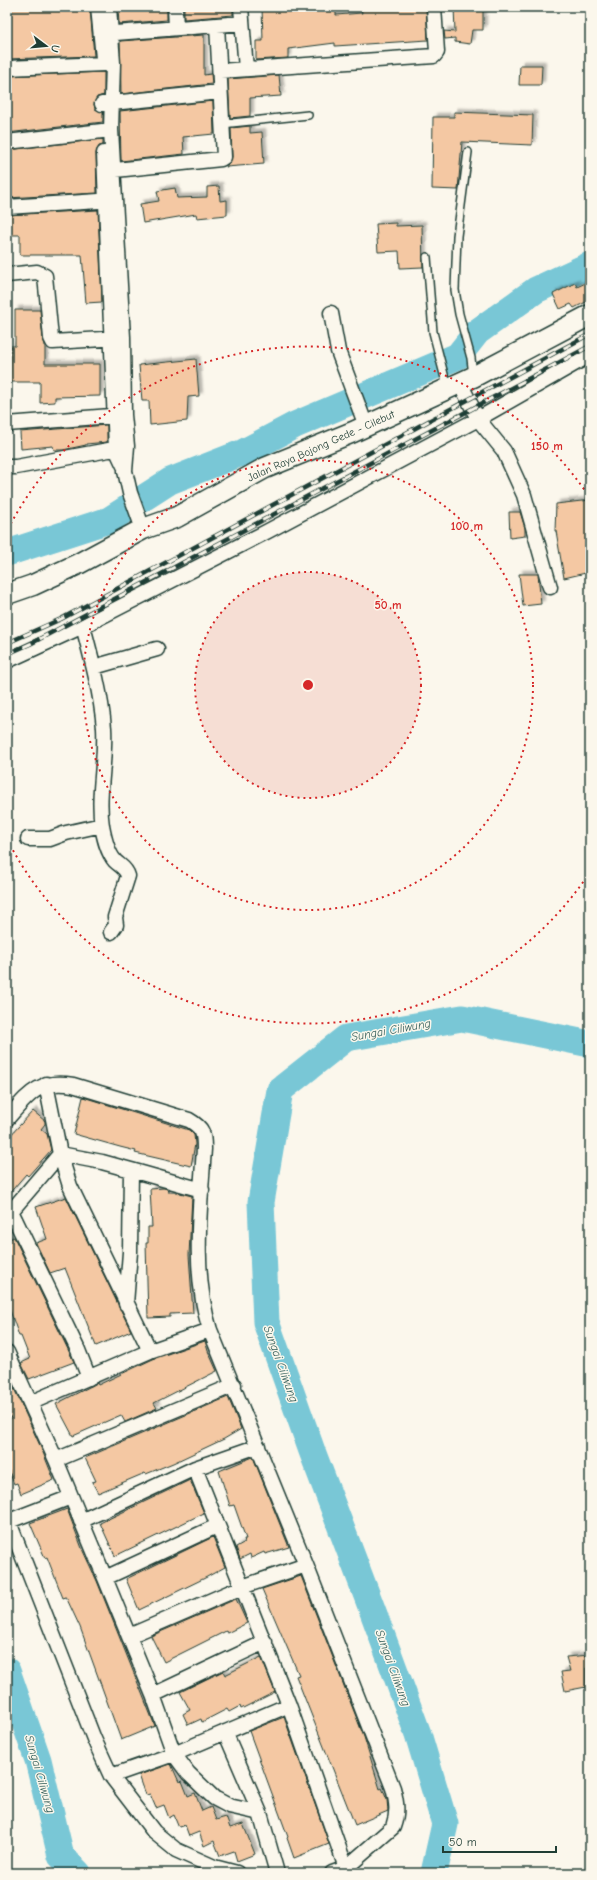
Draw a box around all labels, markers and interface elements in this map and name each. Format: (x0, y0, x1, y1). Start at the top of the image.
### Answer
north arrow (26, 26, 66, 66)
text: U (48, 43, 62, 54)
street label: Jalan Raya Bojong Gede - Cilebut (245, 407, 397, 484)
text: 150 m (531, 439, 563, 453)
text: 100 m (451, 519, 483, 533)
text: 50 m (374, 598, 402, 612)
centre of rings (301, 678, 315, 692)
water label: Sungai Ciliwung (350, 1016, 432, 1044)
water label: Sungai Ciliwung (261, 1324, 301, 1404)
water label: Sungai Ciliwung (373, 1628, 413, 1708)
water label: Sungai Ciliwung (22, 1733, 58, 1815)
scale bar (443, 1828, 556, 1854)
text: 50 m (449, 1835, 477, 1849)

